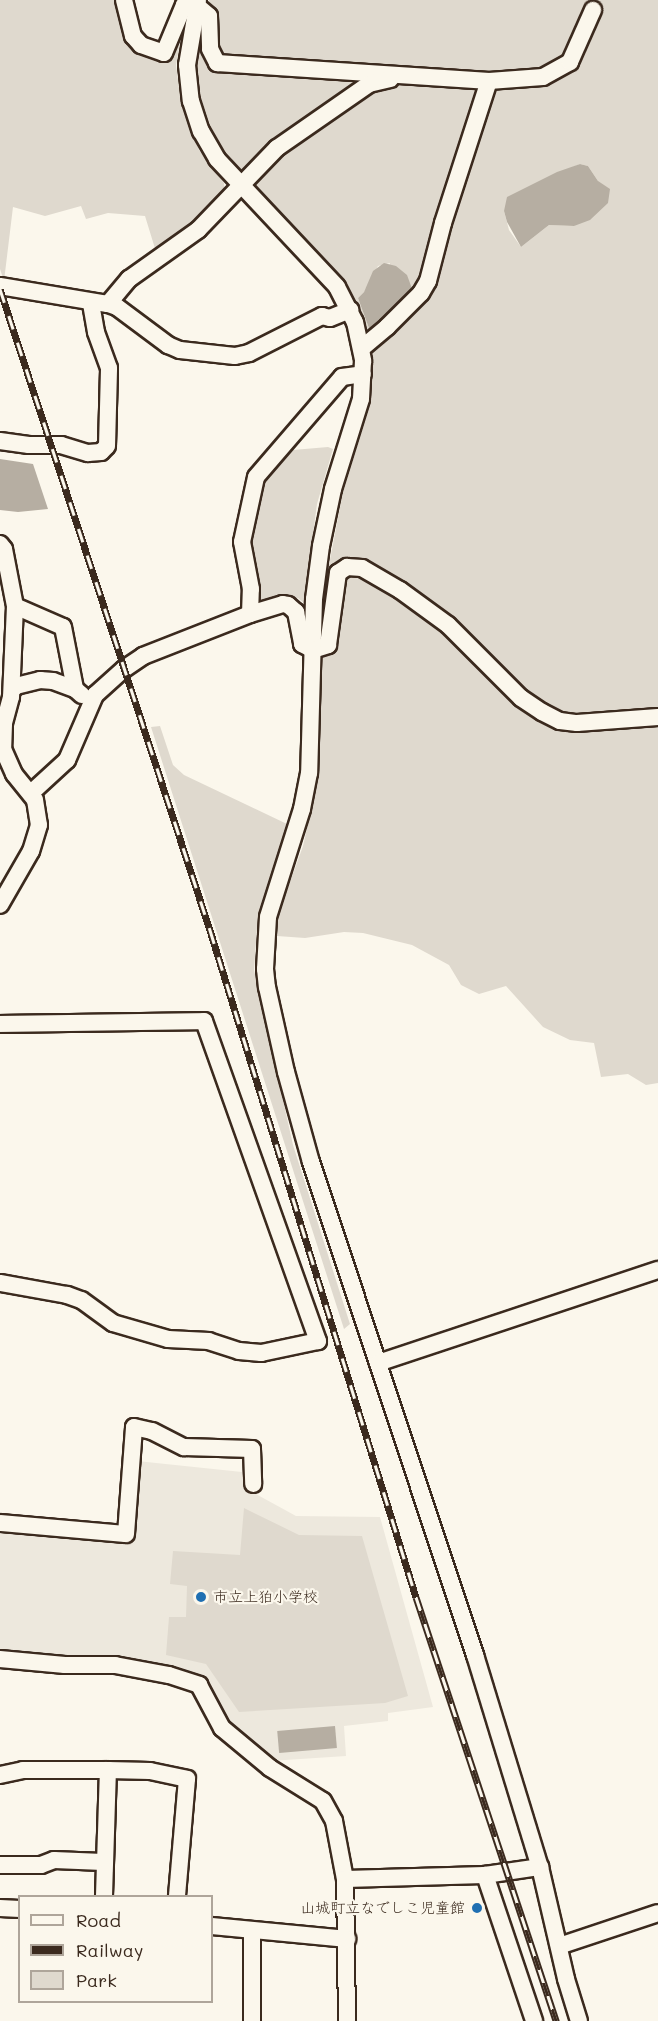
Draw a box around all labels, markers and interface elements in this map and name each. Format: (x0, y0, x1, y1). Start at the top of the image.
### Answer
place label: 市立上狛小学校 (213, 1588, 318, 1606)
marker: 市立上狛小学校 (194, 1590, 208, 1604)
legend (18, 1895, 213, 2003)
place label: 山城町立なでしこ児童館 (300, 1899, 465, 1917)
marker: 山城町立なでしこ児童館 (470, 1901, 484, 1915)
text: Road (76, 1908, 121, 1932)
text: Railway (76, 1938, 143, 1962)
text: Park (76, 1968, 117, 1992)

